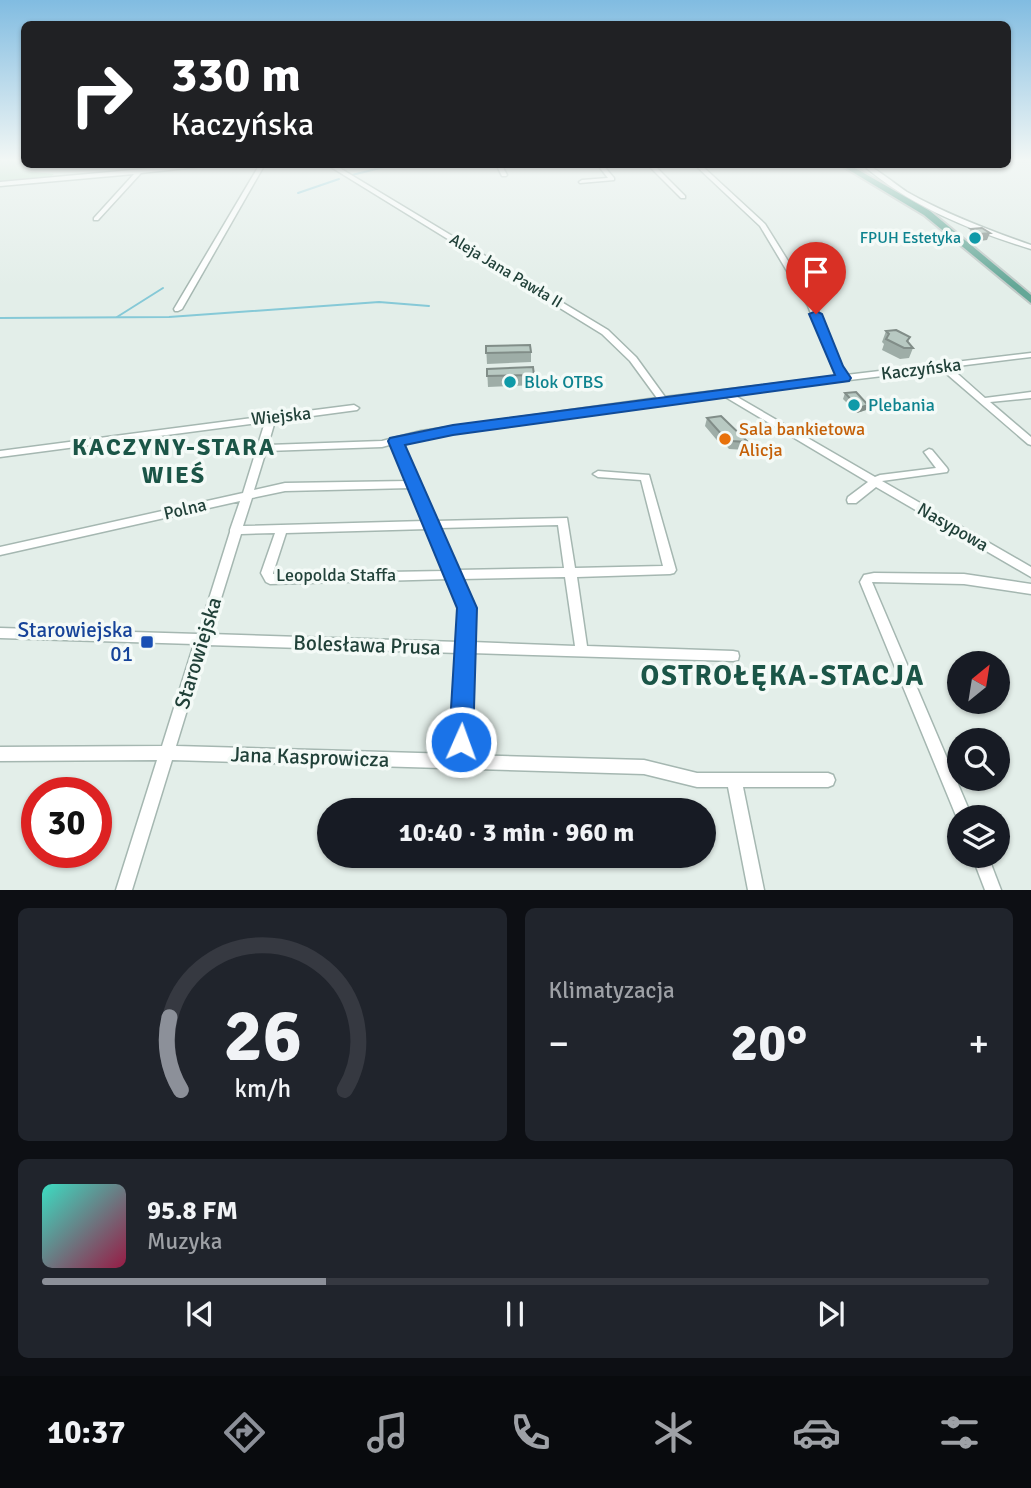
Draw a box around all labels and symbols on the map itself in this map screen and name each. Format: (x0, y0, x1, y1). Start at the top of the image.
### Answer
place label: FPUH Estetyka (860, 228, 961, 248)
street label: Aleja Jana Pawła II (446, 229, 566, 313)
marker: FPUH Estetyka (967, 230, 983, 246)
pin (786, 242, 846, 314)
street label: Kaczyńska (880, 353, 962, 385)
place label: Blok OTBS (524, 371, 603, 393)
marker: Blok OTBS (502, 374, 518, 390)
place label: Plebania (868, 394, 935, 416)
marker: Plebania (846, 397, 862, 413)
street label: Wiejska (250, 402, 312, 430)
place label: Sala bankietowa Alicja (739, 418, 865, 461)
marker: Sala bankietowa Alicja (717, 431, 733, 447)
district label: KACZYNY-STARA WIEŚ (72, 432, 276, 490)
street label: Polna (161, 493, 209, 525)
street label: Nasypowa (914, 498, 992, 556)
street label: Leopolda Staffa (276, 564, 396, 586)
street label: Starowiejska (169, 594, 227, 712)
place label: Starowiejska 01 (17, 617, 133, 667)
street label: Bolesława Prusa (293, 629, 441, 661)
marker: Starowiejska 01 (139, 634, 155, 650)
north arrow (947, 651, 1010, 714)
district label: OSTROŁĘKA-STACJA (641, 659, 925, 693)
position arrow (424, 705, 498, 779)
street label: Jana Kasprowicza (230, 741, 390, 773)
speed limit sign: 30 (21, 777, 112, 868)

